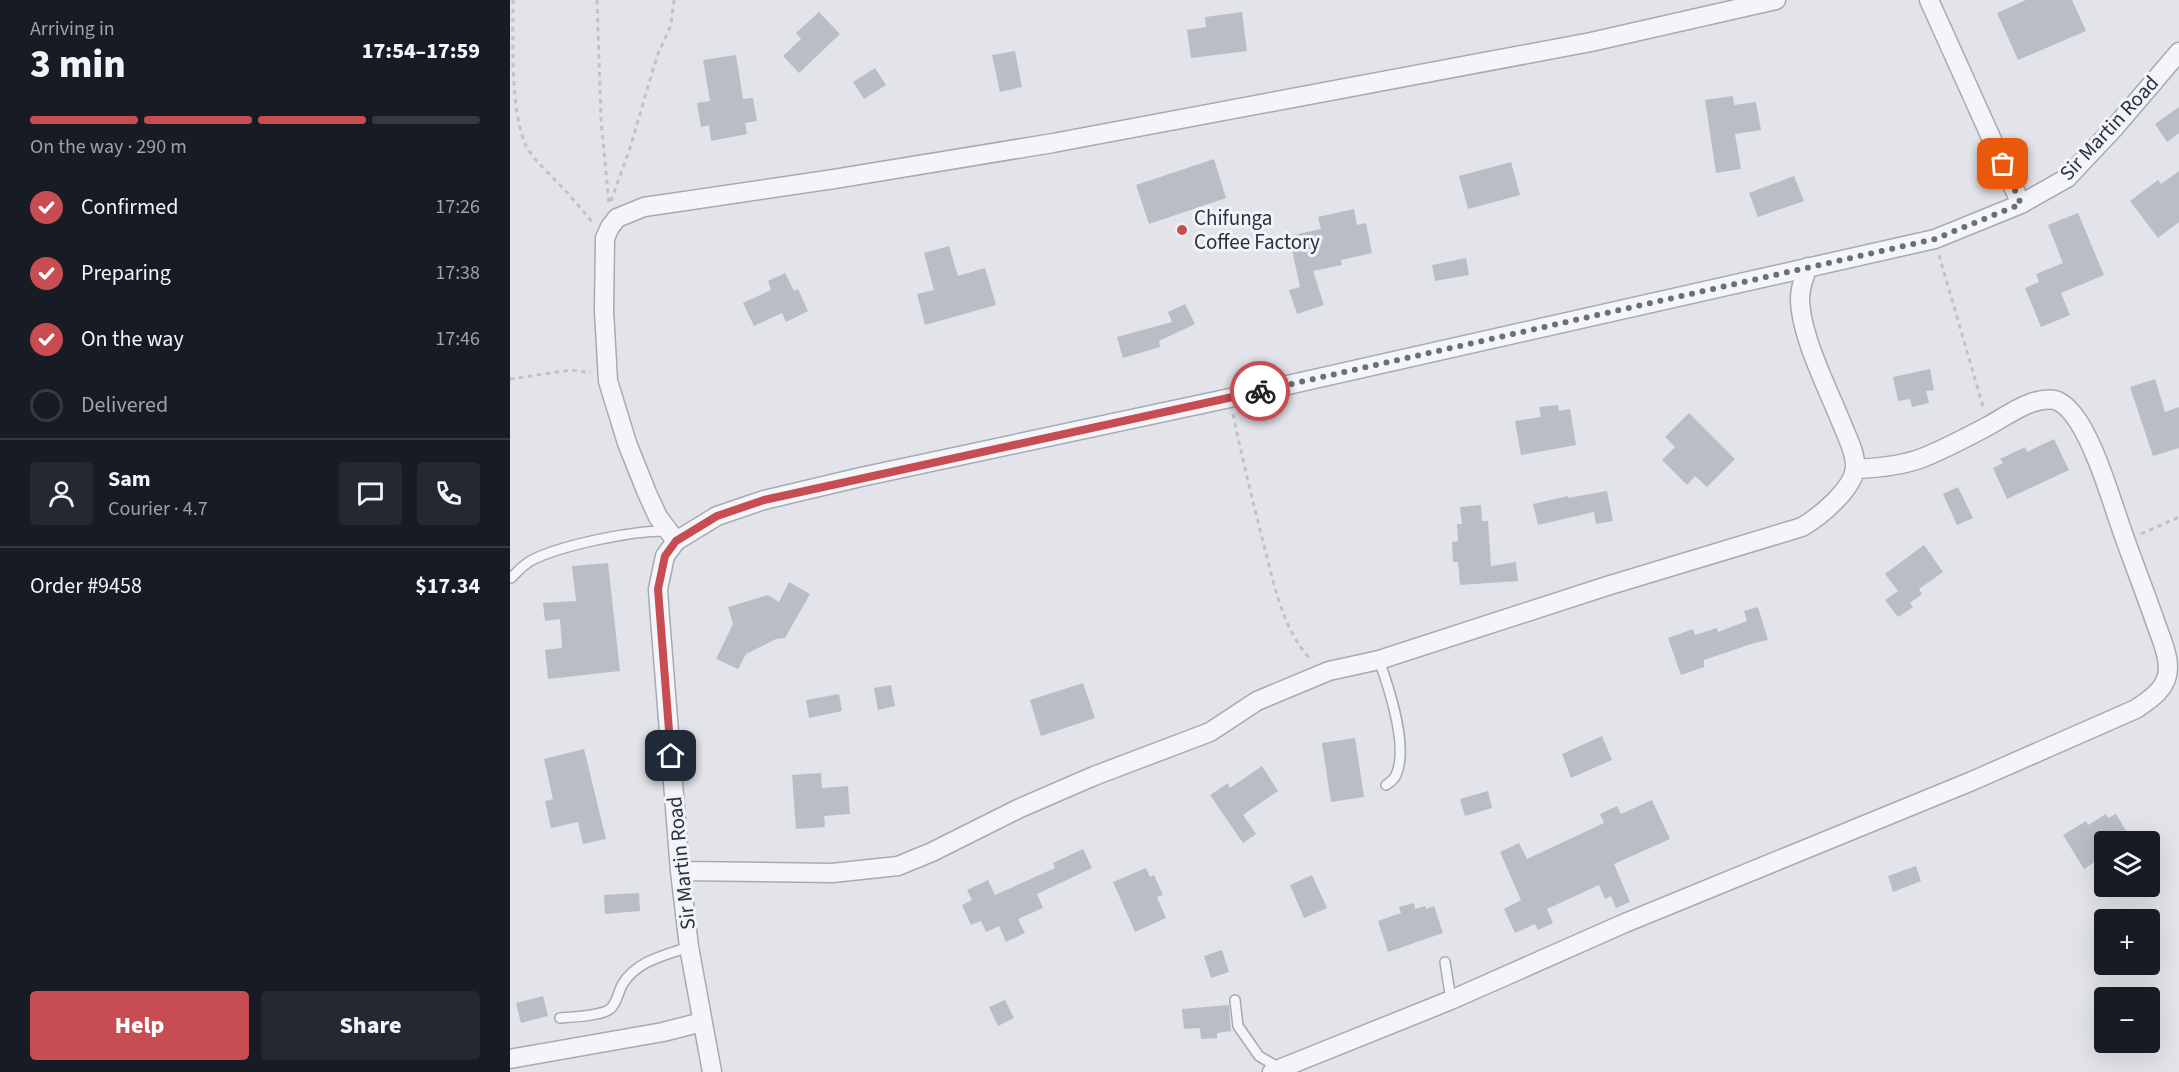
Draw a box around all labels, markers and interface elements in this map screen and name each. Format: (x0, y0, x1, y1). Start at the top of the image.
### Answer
text: Arriving in (30, 15, 115, 43)
text: 17:54–17:59 (362, 35, 480, 67)
text: 3 min (30, 37, 126, 93)
street label: Sir Martin Road (2052, 69, 2166, 187)
text: On the way · 290 m (30, 133, 187, 161)
pin (1977, 138, 2028, 189)
icon: bag (1986, 147, 2019, 180)
icon: check (30, 191, 63, 224)
text: Confirmed (81, 191, 178, 223)
text: 17:26 (435, 193, 480, 221)
place label: Chifunga Coffee Factory (1194, 203, 1320, 257)
marker: Chifunga Coffee Factory (1175, 223, 1189, 237)
icon: check (30, 257, 63, 290)
text: Preparing (81, 257, 171, 289)
text: 17:38 (435, 259, 480, 287)
icon: check (30, 323, 63, 356)
text: On the way (81, 323, 184, 355)
text: 17:46 (435, 325, 480, 353)
courier (1230, 361, 1290, 421)
icon: bike (1244, 375, 1277, 408)
text: Delivered (81, 389, 168, 421)
button: person (30, 462, 93, 525)
button: chat (339, 462, 402, 525)
button: phone (417, 462, 480, 525)
text: Sam (108, 463, 151, 495)
text: Courier · 4.7 (108, 495, 208, 523)
text: Order #9458 (30, 570, 142, 602)
text: $17.34 (415, 570, 480, 602)
pin (645, 730, 696, 781)
icon: home (654, 739, 687, 772)
street label: Sir Martin Road (659, 795, 703, 931)
map controls (2094, 831, 2160, 1053)
button: layers (2094, 831, 2160, 897)
button: + (2094, 909, 2160, 975)
button: − (2094, 987, 2160, 1053)
button: Help (30, 991, 249, 1060)
button: Share (261, 991, 480, 1060)

